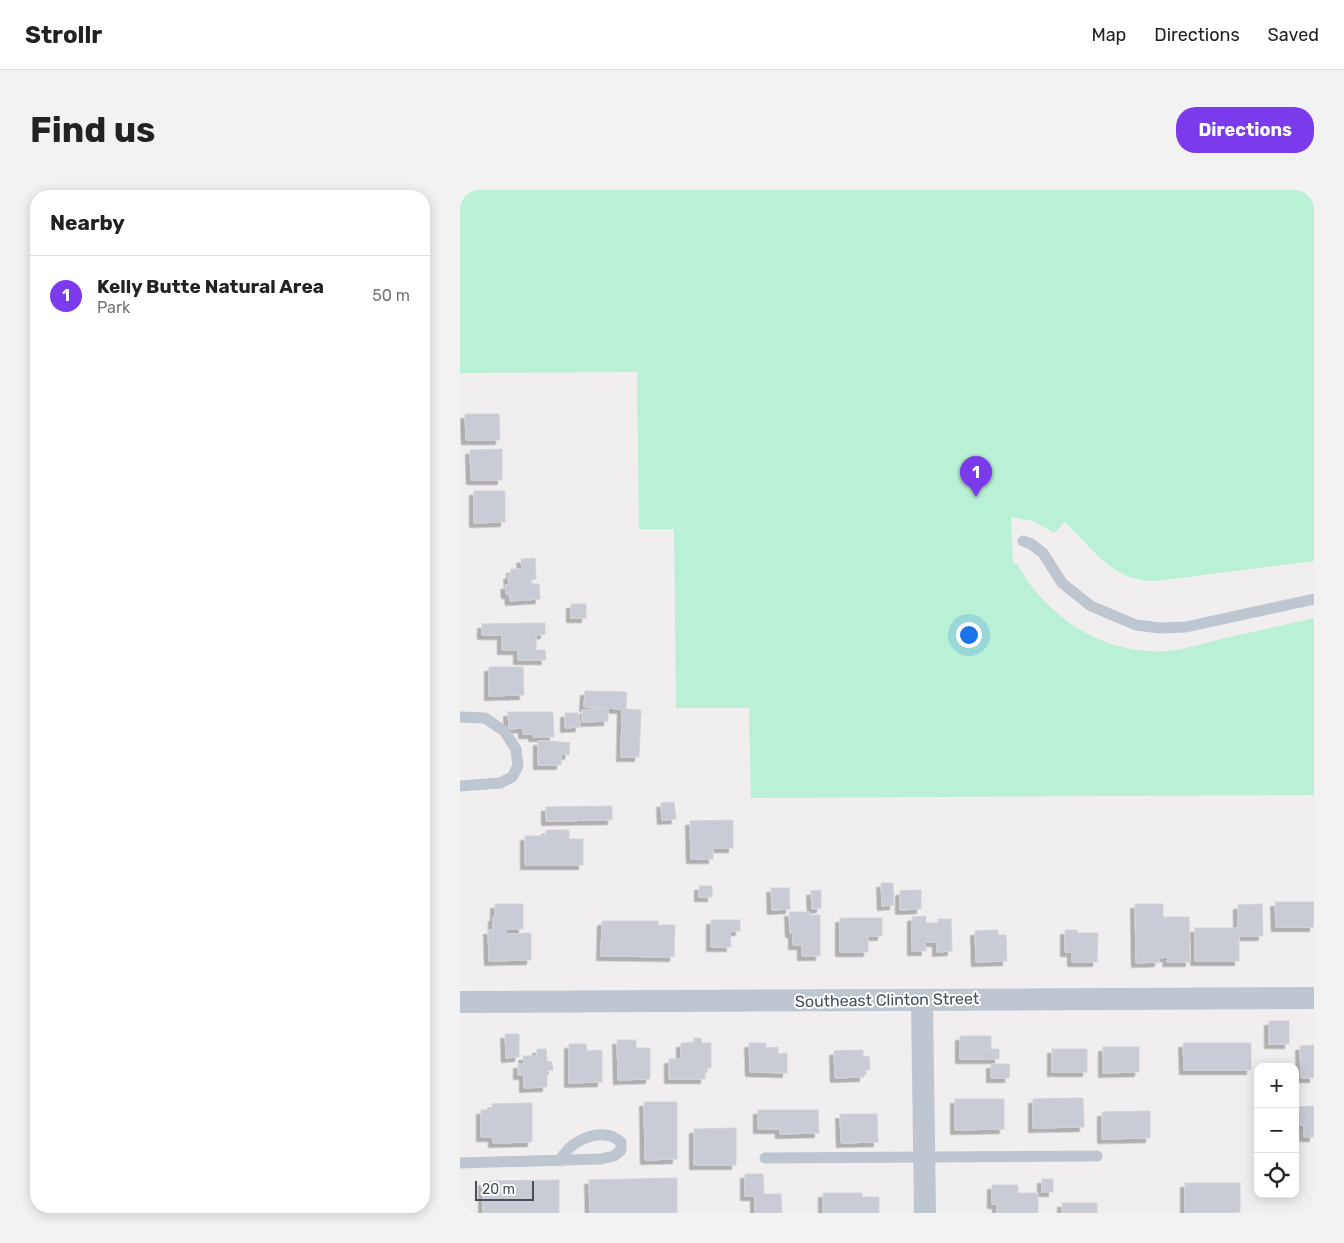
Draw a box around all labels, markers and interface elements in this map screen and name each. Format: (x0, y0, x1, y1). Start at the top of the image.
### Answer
text: Strollr (25, 21, 102, 49)
text: Map (1091, 24, 1126, 46)
text: Directions (1154, 24, 1240, 46)
text: Saved (1268, 24, 1319, 46)
button: Directions (1176, 107, 1314, 153)
text: Find us (30, 109, 155, 151)
text: Nearby (50, 210, 125, 235)
text: Kelly Butte Natural Area (97, 275, 324, 298)
text: 1 (62, 286, 70, 305)
text: 50 m (372, 286, 410, 305)
text: Park (97, 298, 130, 317)
pin: 1 (960, 456, 992, 497)
your location (956, 622, 982, 648)
street label: Southeast Clinton Street (795, 989, 979, 1011)
map controls (1254, 1063, 1299, 1198)
button: + (1254, 1063, 1299, 1108)
button: − (1254, 1108, 1299, 1153)
button: locate (1254, 1153, 1299, 1198)
scale bar (475, 1178, 534, 1201)
text: 20 m (482, 1181, 515, 1198)

